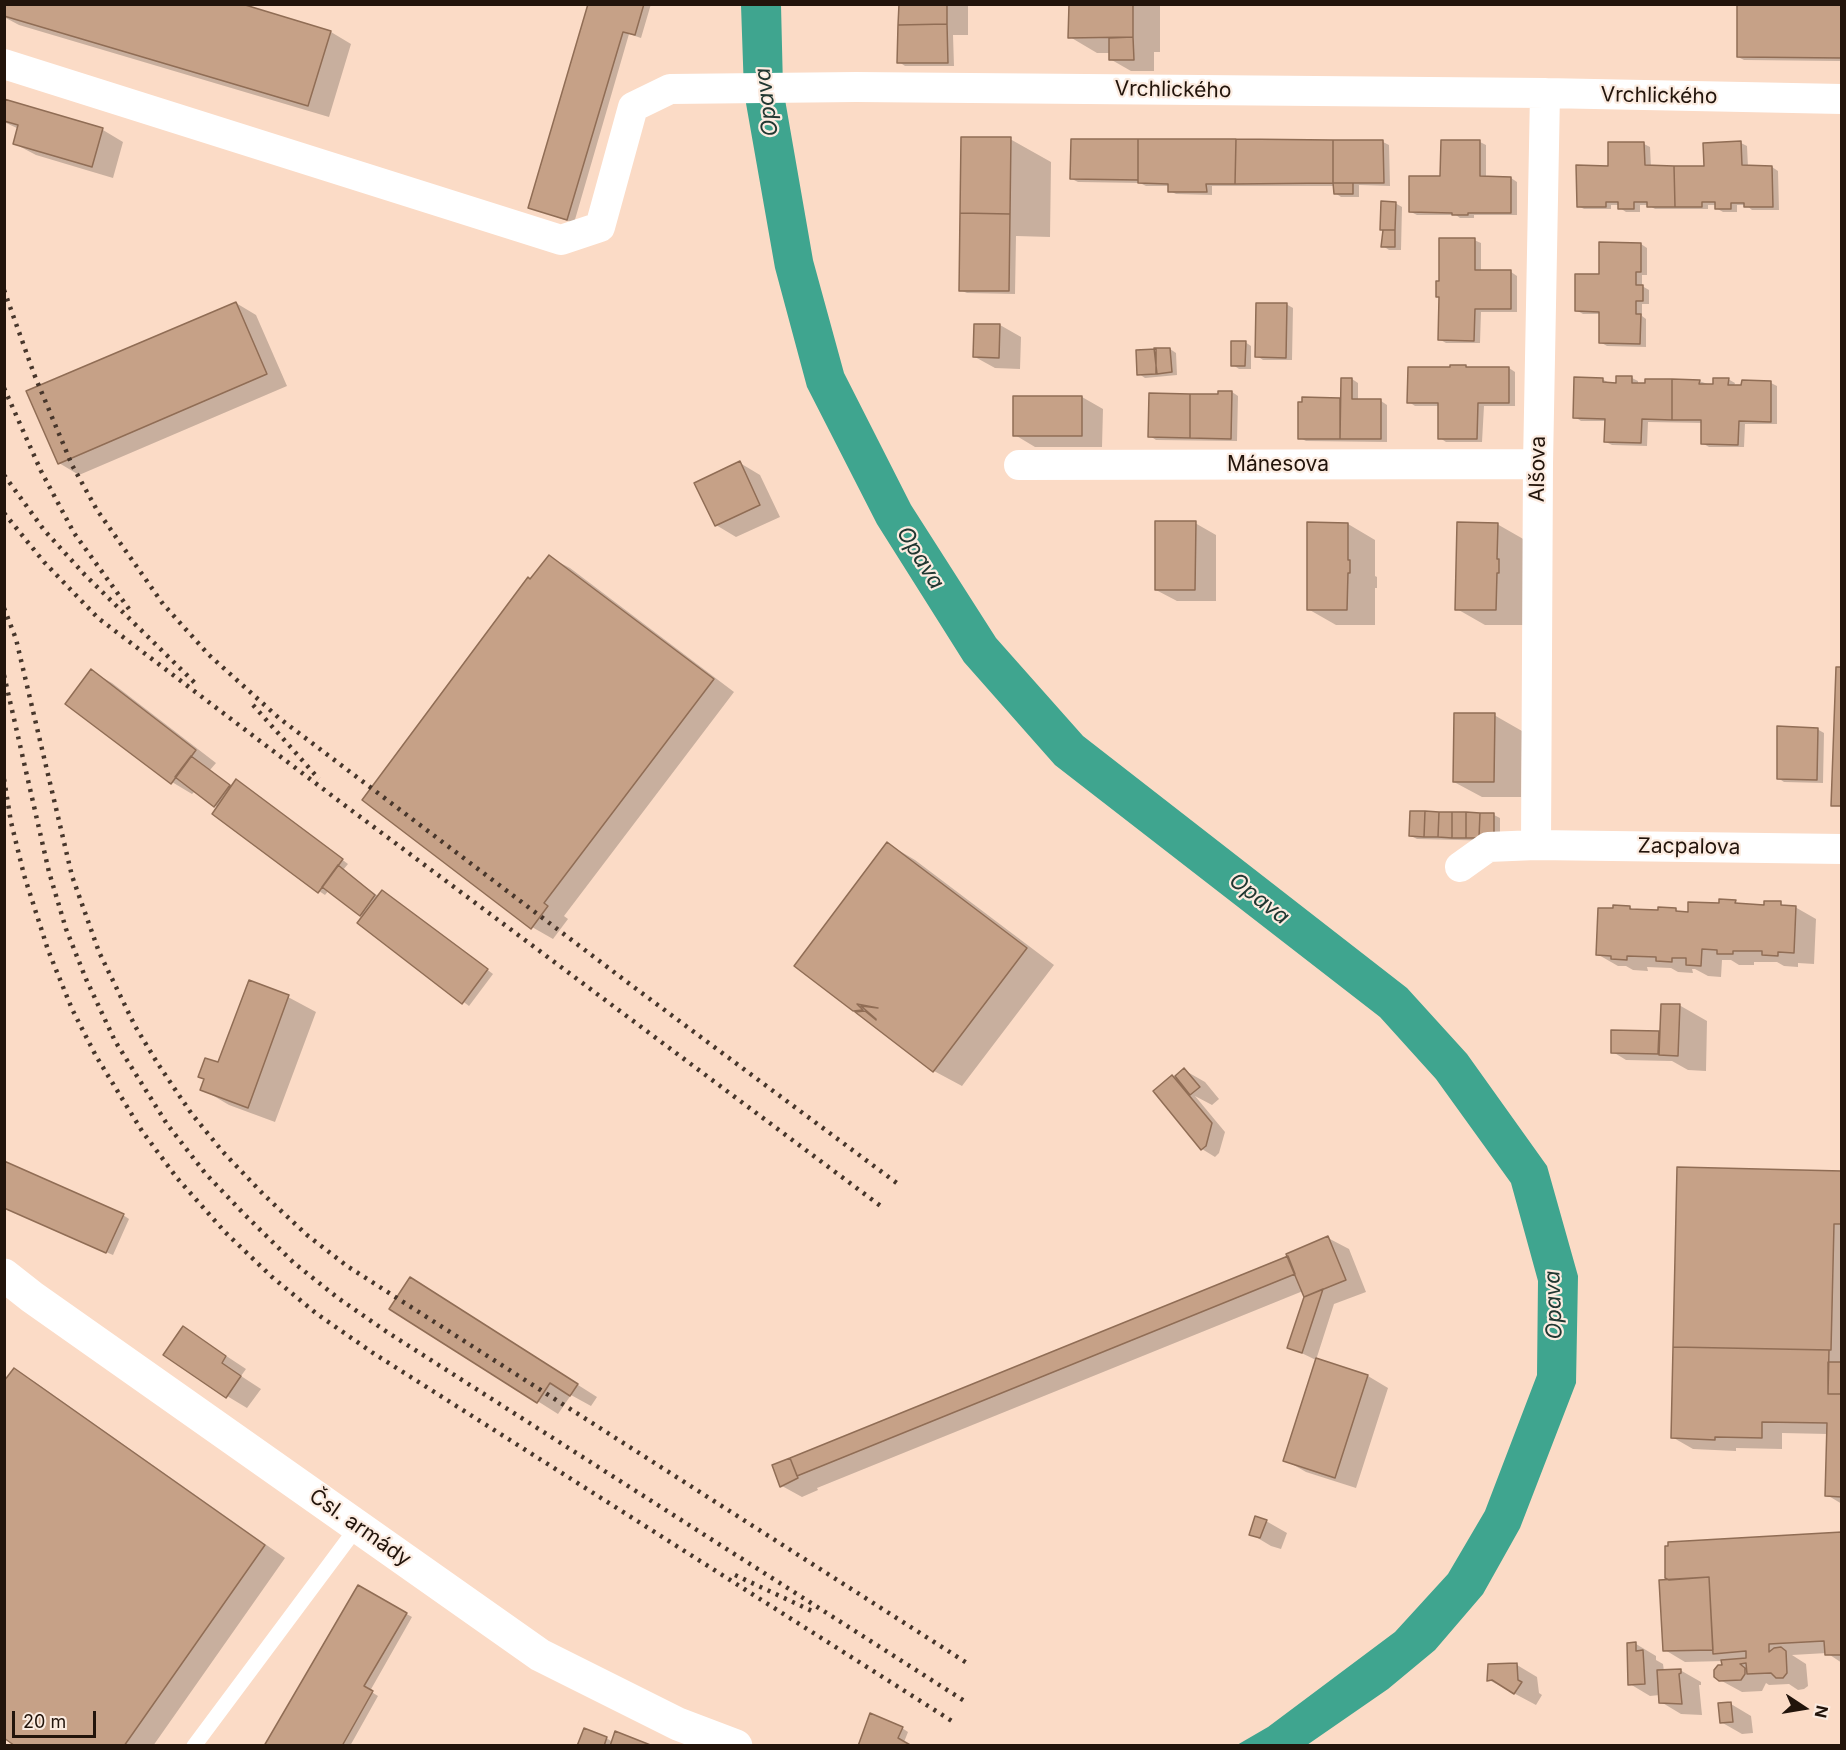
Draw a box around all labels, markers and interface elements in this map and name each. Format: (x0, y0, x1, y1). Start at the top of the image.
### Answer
water label: Opava (750, 66, 784, 138)
street label: Vrchlického (1114, 76, 1232, 104)
street label: Vrchlického (1600, 82, 1718, 110)
street label: Alšova (1525, 436, 1551, 502)
street label: Mánesova (1227, 452, 1329, 478)
water label: Opava (891, 522, 949, 594)
street label: Zacpalova (1637, 834, 1741, 860)
water label: Opava (1224, 867, 1294, 931)
water label: Opava (1540, 1270, 1568, 1340)
street label: Čsl. armády (304, 1484, 416, 1572)
north arrow (1774, 1678, 1834, 1738)
scale bar (15, 1699, 99, 1737)
text: N (1811, 1704, 1833, 1720)
text: 20 m (23, 1711, 66, 1732)

